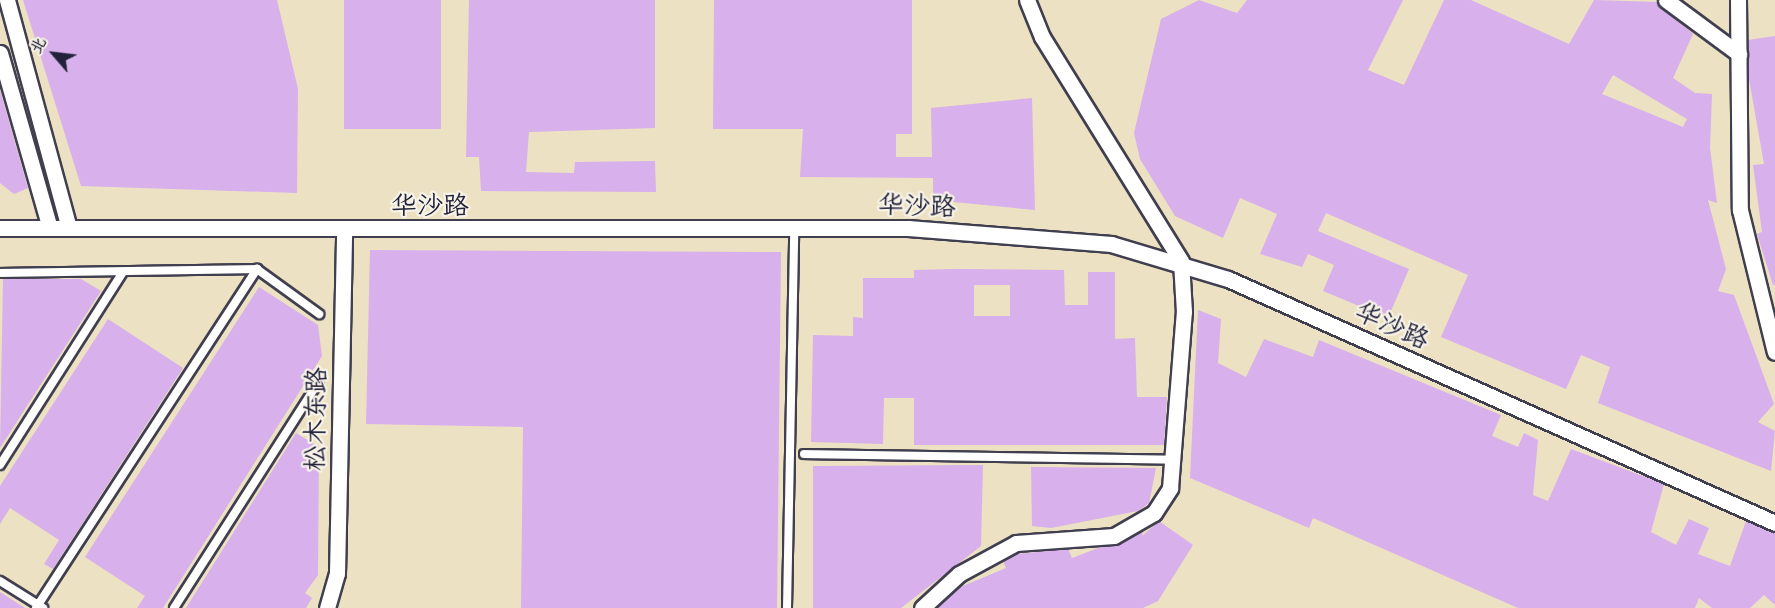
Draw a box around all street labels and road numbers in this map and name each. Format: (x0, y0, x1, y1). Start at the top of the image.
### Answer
street label: 华沙路 (877, 189, 957, 223)
street label: 华沙路 (391, 190, 469, 222)
street label: 华沙路 (1350, 296, 1434, 356)
street label: 松木东路 (299, 367, 333, 471)

